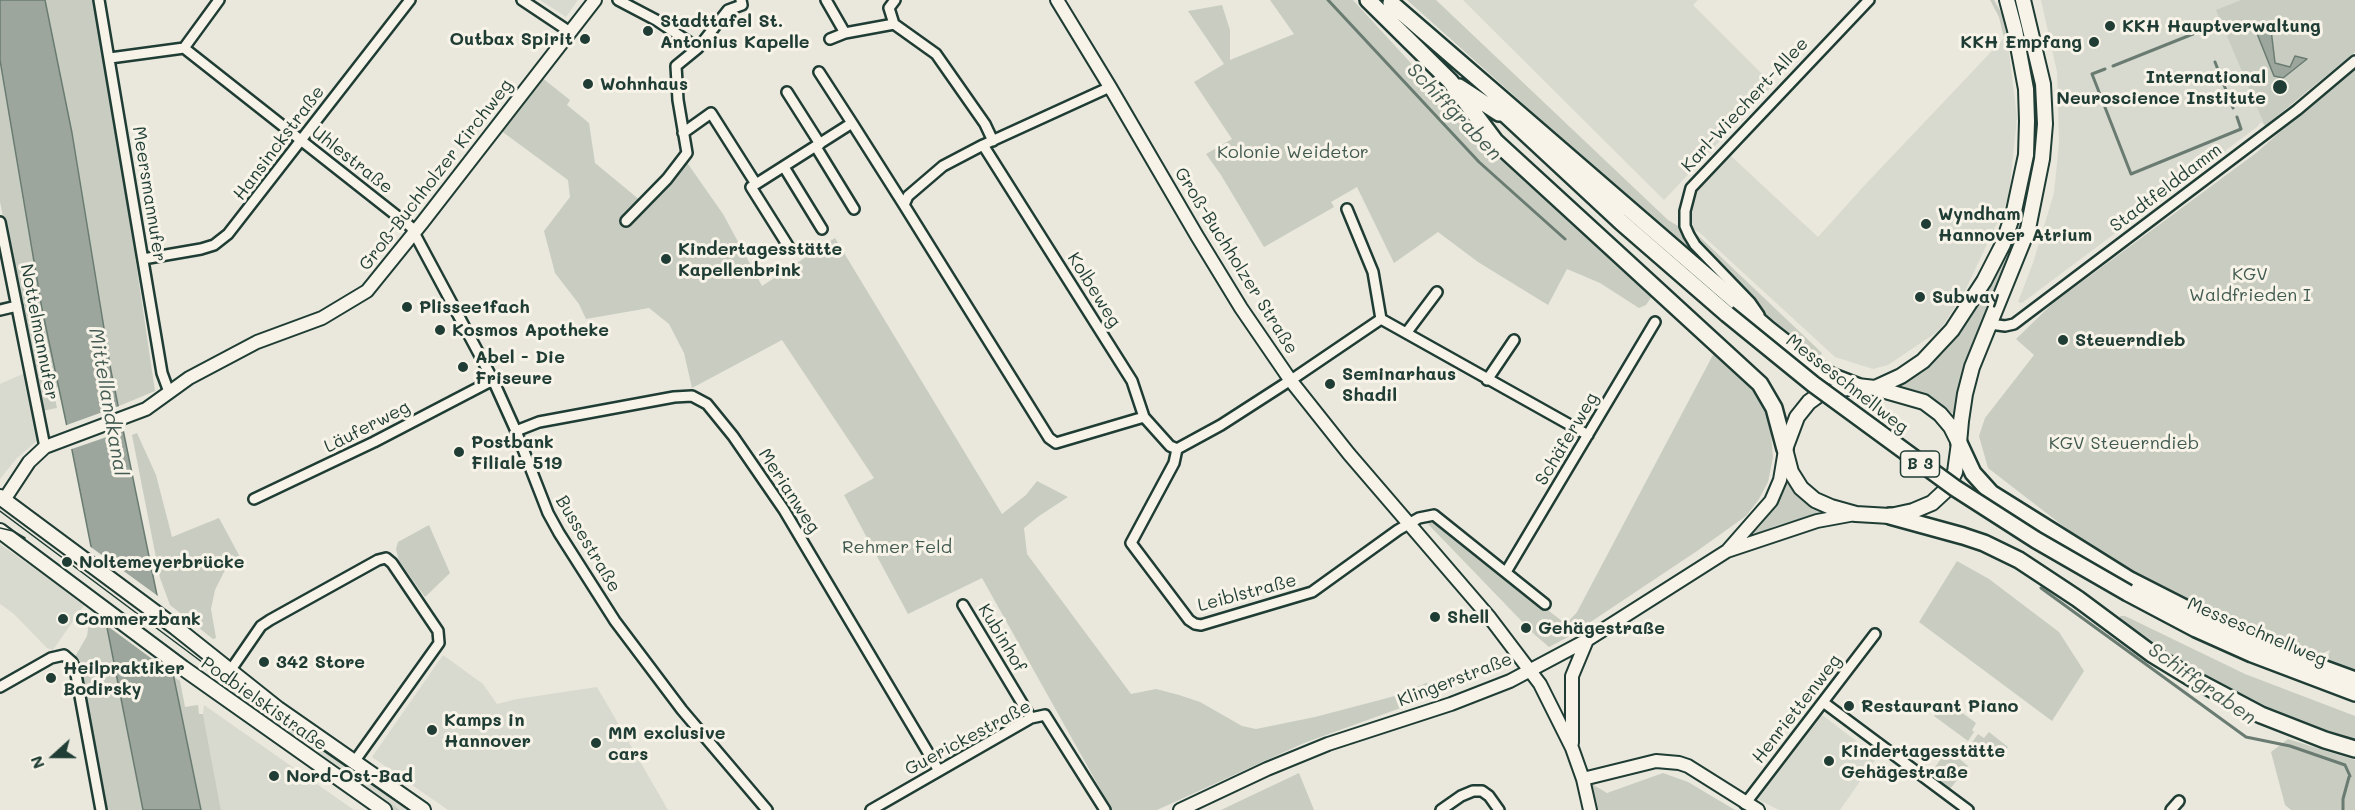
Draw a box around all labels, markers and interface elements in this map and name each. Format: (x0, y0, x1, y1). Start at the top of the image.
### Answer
place label: Stadttafel St. Antonius Kapelle (660, 10, 809, 52)
place label: KKH Hauptverwaltung (2122, 15, 2321, 37)
marker: KKH Hauptverwaltung (2103, 19, 2117, 33)
marker: Stadttafel St. Antonius Kapelle (641, 24, 655, 38)
place label: Outbax Spirit (449, 28, 573, 50)
place label: KKH Empfang (1960, 31, 2082, 53)
marker: Outbax Spirit (578, 32, 592, 46)
street label: Karl-Wiechert-Allee (1677, 33, 1813, 177)
marker: KKH Empfang (2087, 35, 2101, 49)
water label: Schiffgraben (1402, 58, 1506, 166)
place label: International Neuroscience Institute (2056, 66, 2266, 109)
place label: Wohnhaus (600, 73, 688, 95)
street label: Groß-Buchholzer Kirchweg (355, 75, 517, 275)
marker: Wohnhaus (581, 77, 595, 91)
marker: International Neuroscience Institute (2271, 78, 2289, 96)
street label: Hansinckstraße (229, 81, 329, 205)
street label: Uhlestraße (307, 122, 397, 198)
street label: Meersmannufer (128, 125, 170, 263)
street label: Stadtfelddamm (2106, 139, 2226, 237)
park label: Kolonie Weidetor (1217, 141, 1369, 163)
street label: Groß-Buchholzer Straße (1170, 164, 1302, 358)
place label: Wyndham Hannover Atrium (1938, 203, 2092, 246)
marker: Wyndham Hannover Atrium (1919, 217, 1933, 231)
place label: Kindertagesstätte Kapellenbrink (678, 238, 842, 280)
street label: Kolbeweg (1063, 249, 1125, 331)
marker: Kindertagesstätte Kapellenbrink (659, 252, 673, 266)
street label: Nottelmannufer (15, 262, 63, 402)
park label: KGV Waldfrieden I (2189, 263, 2311, 306)
place label: Subway (1932, 286, 2000, 308)
marker: Subway (1913, 290, 1927, 304)
place label: Plissee1fach (419, 296, 530, 318)
marker: Plissee1fach (400, 300, 414, 314)
place label: Kosmos Apotheke (452, 319, 609, 341)
marker: Kosmos Apotheke (433, 323, 447, 337)
water label: Mittellandkanal (83, 326, 133, 478)
place label: Steuerndieb (2075, 329, 2185, 351)
street label: Messeschnellweg (1782, 330, 1912, 438)
marker: Steuerndieb (2056, 333, 2070, 347)
place label: Abel - Die Friseure (475, 346, 565, 388)
marker: Abel - Die Friseure (456, 360, 470, 374)
place label: Seminarhaus Shadil (1342, 363, 1456, 406)
marker: Seminarhaus Shadil (1323, 377, 1337, 391)
street label: Schäferweg (1531, 389, 1603, 489)
street label: Läuferweg (321, 396, 413, 458)
place label: Postbank Filiale 519 (471, 431, 562, 474)
park label: KGV Steuerndieb (2049, 432, 2199, 454)
marker: Postbank Filiale 519 (452, 445, 466, 459)
street label: Merianweg (754, 445, 824, 537)
road number: B 3 (1900, 451, 1940, 477)
street label: Bussestraße (551, 492, 625, 596)
park label: Rehmer Feld (842, 536, 952, 558)
place label: Noltemeyerbrücke (79, 551, 244, 573)
marker: Noltemeyerbrücke (60, 555, 74, 569)
street label: Leiblstraße (1195, 569, 1299, 617)
street label: Messeschnellweg (2184, 593, 2330, 671)
street label: Kubinhof (973, 600, 1031, 676)
place label: Shell (1447, 606, 1489, 628)
place label: Commerzbank (75, 608, 201, 630)
marker: Shell (1428, 610, 1442, 624)
marker: Commerzbank (56, 612, 70, 626)
place label: Gehägestraße (1538, 617, 1665, 639)
marker: Gehägestraße (1519, 621, 1533, 635)
water label: Schiffgraben (2143, 638, 2261, 730)
street label: Klingerstraße (1395, 648, 1515, 712)
street label: Henriettenweg (1748, 650, 1846, 768)
place label: 342 Store (276, 651, 365, 673)
street label: Podbielskistraße (197, 652, 331, 756)
marker: 342 Store (257, 655, 271, 669)
place label: Heilpraktiker Bodirsky (63, 657, 185, 700)
marker: Heilpraktiker Bodirsky (44, 671, 58, 685)
place label: Restaurant Piano (1861, 695, 2019, 717)
street label: Guerickestraße (901, 696, 1035, 780)
marker: Restaurant Piano (1842, 699, 1856, 713)
place label: Kamps in Hannover (444, 709, 531, 752)
place label: MM exclusive cars (608, 722, 725, 764)
marker: Kamps in Hannover (425, 723, 439, 737)
north arrow (24, 726, 84, 786)
marker: MM exclusive cars (589, 736, 603, 750)
place label: Kindertagesstätte Gehägestraße (1841, 740, 2005, 783)
text: N (25, 753, 49, 772)
marker: Kindertagesstätte Gehägestraße (1822, 754, 1836, 768)
place label: Nord-Ost-Bad (286, 765, 413, 787)
marker: Nord-Ost-Bad (267, 769, 281, 783)

